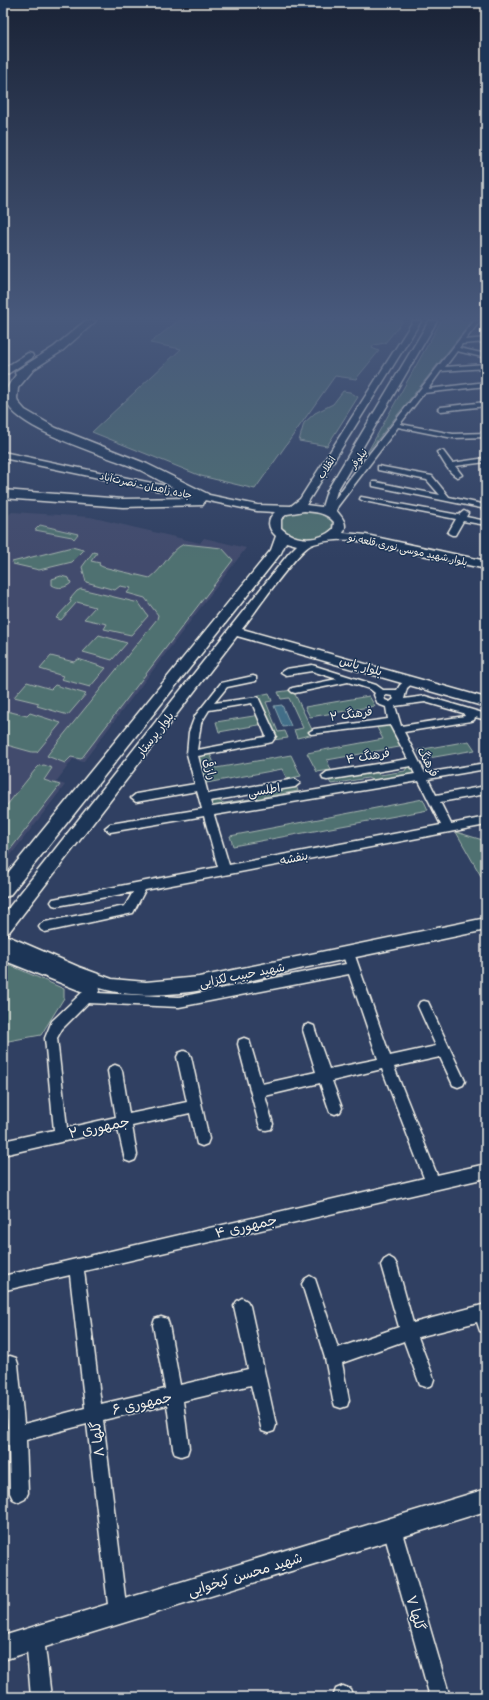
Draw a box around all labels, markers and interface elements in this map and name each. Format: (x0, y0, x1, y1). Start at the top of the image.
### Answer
street label: نیلوفر (347, 446, 371, 472)
street label: انقلاب (315, 454, 339, 481)
street label: جاده زاهدان - نصرت‌آباد (98, 470, 193, 502)
street label: بلوار شهید موسی نوری قلعه نو (346, 531, 469, 569)
street label: بلوار یاس (338, 653, 384, 680)
street label: فرهنگ ۲ (329, 704, 374, 725)
street label: بلوار پرستار (133, 709, 178, 760)
street label: فرهنگ (413, 745, 442, 780)
street label: فرهنگ ۴ (345, 746, 391, 767)
street label: رازقی (199, 757, 220, 781)
street label: اطلسی (247, 781, 281, 800)
street label: بنفشه (279, 848, 310, 869)
street label: شهید حبیب لکزایی (198, 960, 286, 991)
street label: جمهوری ۲ (67, 1113, 131, 1143)
street label: جمهوری ۴ (213, 1211, 279, 1243)
street label: جمهوری ۶ (110, 1388, 174, 1420)
street label: گلها ۸ (87, 1420, 108, 1458)
street label: شهید محسن کیخوایی (186, 1549, 305, 1600)
street label: گلها ۷ (402, 1593, 429, 1633)

